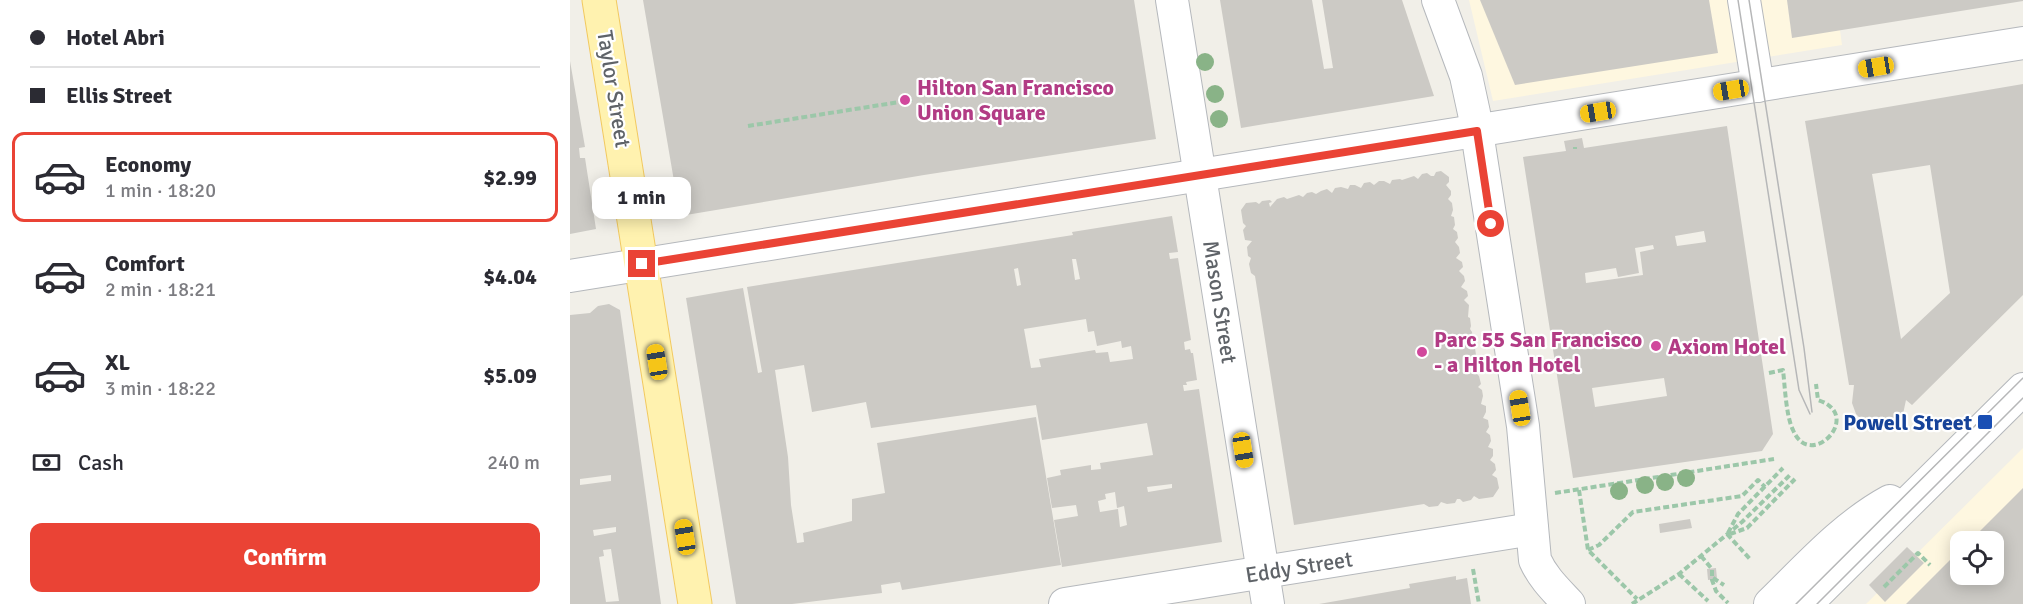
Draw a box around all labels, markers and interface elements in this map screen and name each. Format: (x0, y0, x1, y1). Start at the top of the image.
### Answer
text: Hotel Abri (66, 24, 165, 51)
street label: Taylor Street (591, 28, 637, 150)
car (1857, 55, 1895, 79)
place label: Hilton San Francisco Union Square (917, 74, 1114, 126)
car (1712, 78, 1750, 102)
text: Ellis Street (66, 82, 172, 109)
marker: Hilton San Francisco Union Square (898, 93, 912, 107)
car (1579, 100, 1617, 124)
icon: car (33, 150, 87, 204)
text: Economy (105, 151, 191, 178)
text: $2.99 (483, 164, 537, 191)
callout: 1 min (592, 177, 692, 219)
text: 1 min · 18:20 (105, 178, 216, 203)
text: 1 min (617, 185, 666, 210)
route start (1477, 210, 1504, 237)
street label: Mason Street (1197, 239, 1243, 366)
icon: car (33, 249, 87, 303)
text: Comfort (105, 250, 185, 277)
route end (628, 250, 655, 277)
text: $4.04 (483, 263, 537, 290)
text: 2 min · 18:21 (105, 277, 216, 302)
place label: Parc 55 San Francisco - a Hilton Hotel (1434, 326, 1642, 378)
place label: Axiom Hotel (1668, 333, 1786, 360)
marker: Axiom Hotel (1649, 339, 1663, 353)
car (645, 343, 669, 381)
marker: Parc 55 San Francisco - a Hilton Hotel (1415, 345, 1429, 359)
icon: car (33, 348, 87, 402)
text: XL (105, 349, 130, 376)
text: $5.09 (483, 362, 537, 389)
text: 3 min · 18:22 (105, 376, 216, 401)
car (1508, 389, 1532, 427)
place label: Powell Street (1843, 409, 1972, 436)
marker: Powell Street (1976, 413, 1994, 431)
car (1231, 431, 1255, 469)
icon: cash (30, 446, 63, 479)
text: Cash (78, 449, 124, 476)
text: 240 m (487, 450, 540, 475)
car (673, 518, 697, 556)
button: Confirm (30, 523, 540, 592)
map controls (1950, 531, 2004, 585)
button: locate (1950, 531, 2004, 585)
street label: Eddy Street (1244, 545, 1355, 589)

